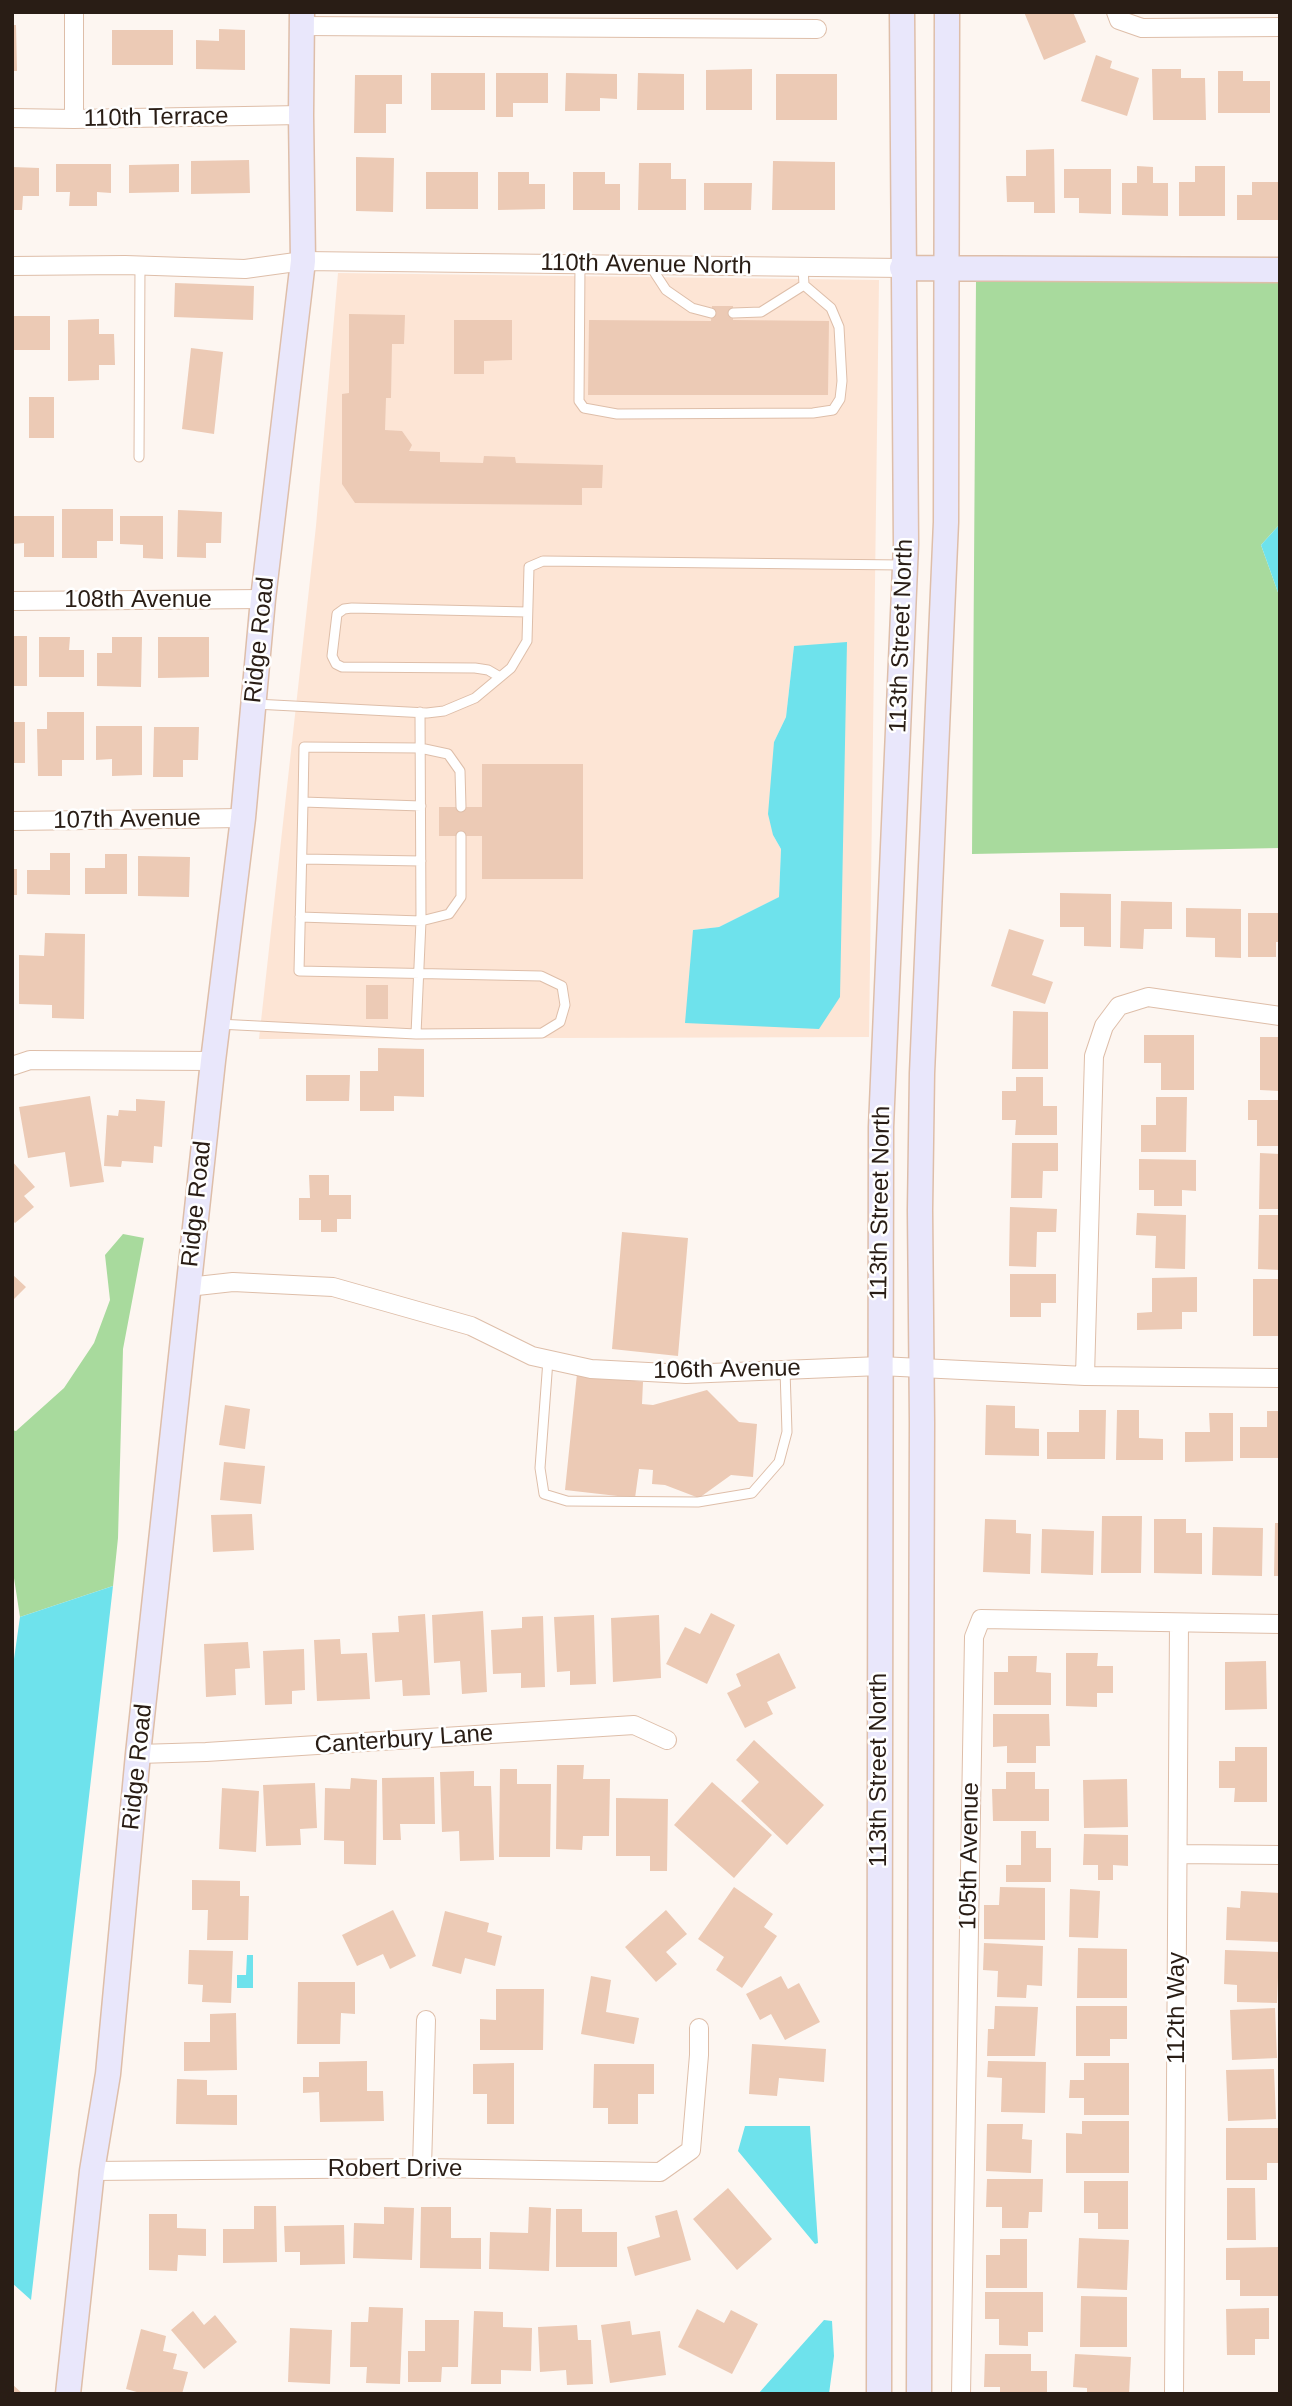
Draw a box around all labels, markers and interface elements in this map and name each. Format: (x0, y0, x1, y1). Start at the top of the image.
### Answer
street label: 110th Terrace (83, 102, 229, 134)
street label: 110th Avenue North (540, 249, 752, 281)
street label: 113th Street North (884, 538, 920, 734)
street label: Ridge Road (239, 575, 281, 705)
street label: 108th Avenue (64, 586, 212, 614)
street label: 107th Avenue (53, 804, 201, 836)
street label: 113th Street North (865, 1106, 897, 1300)
street label: Ridge Road (176, 1139, 218, 1269)
street label: 106th Avenue (653, 1354, 801, 1386)
street label: 113th Street North (865, 1673, 893, 1867)
street label: Ridge Road (117, 1702, 159, 1832)
street label: Canterbury Lane (314, 1719, 494, 1761)
street label: 105th Avenue (954, 1782, 986, 1930)
street label: 112th Way (1163, 1952, 1191, 2064)
street label: Robert Drive (328, 2155, 462, 2183)

